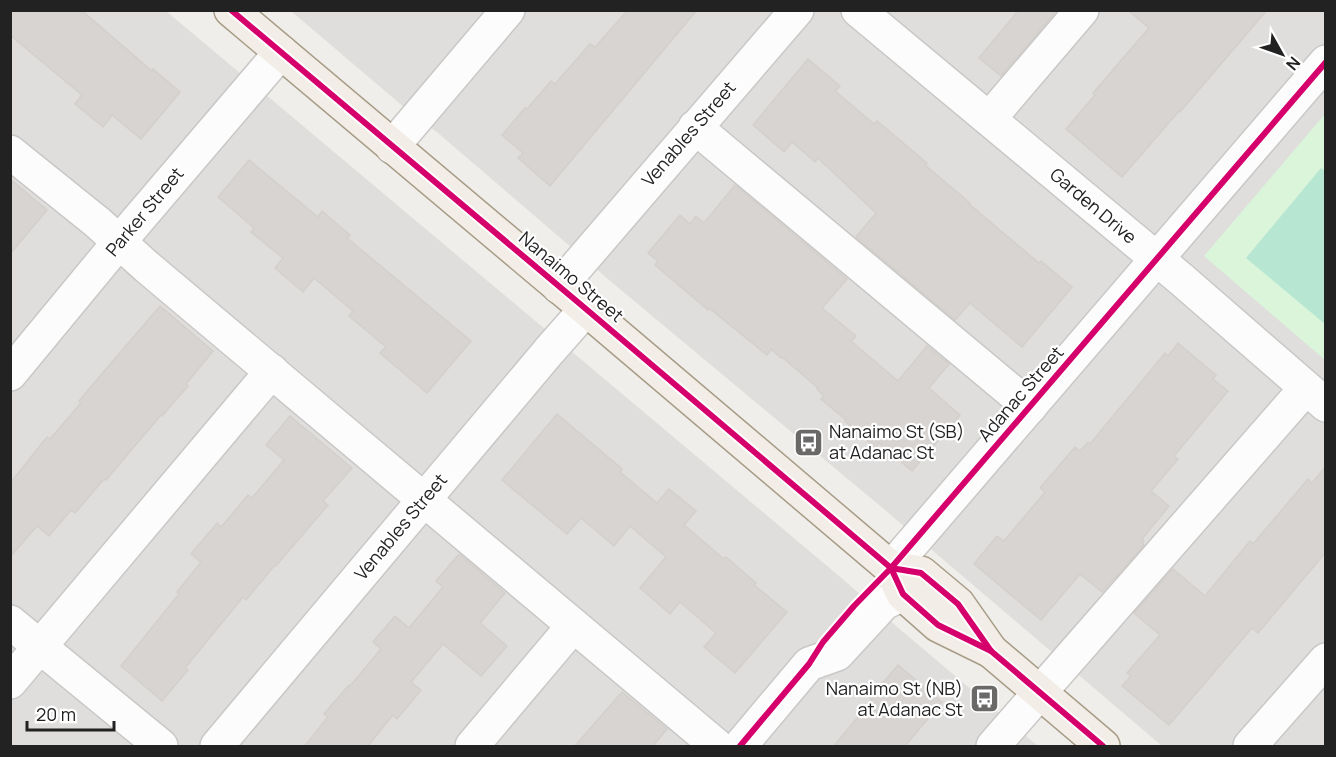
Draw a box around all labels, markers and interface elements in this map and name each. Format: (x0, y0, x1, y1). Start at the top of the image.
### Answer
north arrow (1252, 24, 1312, 84)
text: N (1281, 52, 1306, 75)
street label: Venables Street (636, 76, 741, 191)
street label: Parker Street (100, 162, 189, 261)
street label: Garden Drive (1045, 162, 1142, 249)
street label: Nanaimo Street (514, 225, 629, 327)
street label: Adanac Street (972, 340, 1068, 446)
place label: Nanaimo St (SB) at Adanac St (829, 419, 964, 464)
bus stop icon: Nanaimo St (SB) at Adanac St (792, 426, 824, 458)
street label: Venables Street (349, 468, 452, 585)
place label: Nanaimo St (NB) at Adanac St (826, 676, 963, 721)
bus stop icon: Nanaimo St (NB) at Adanac St (968, 683, 1000, 715)
scale bar (27, 694, 114, 732)
text: 20 m (36, 702, 76, 726)

